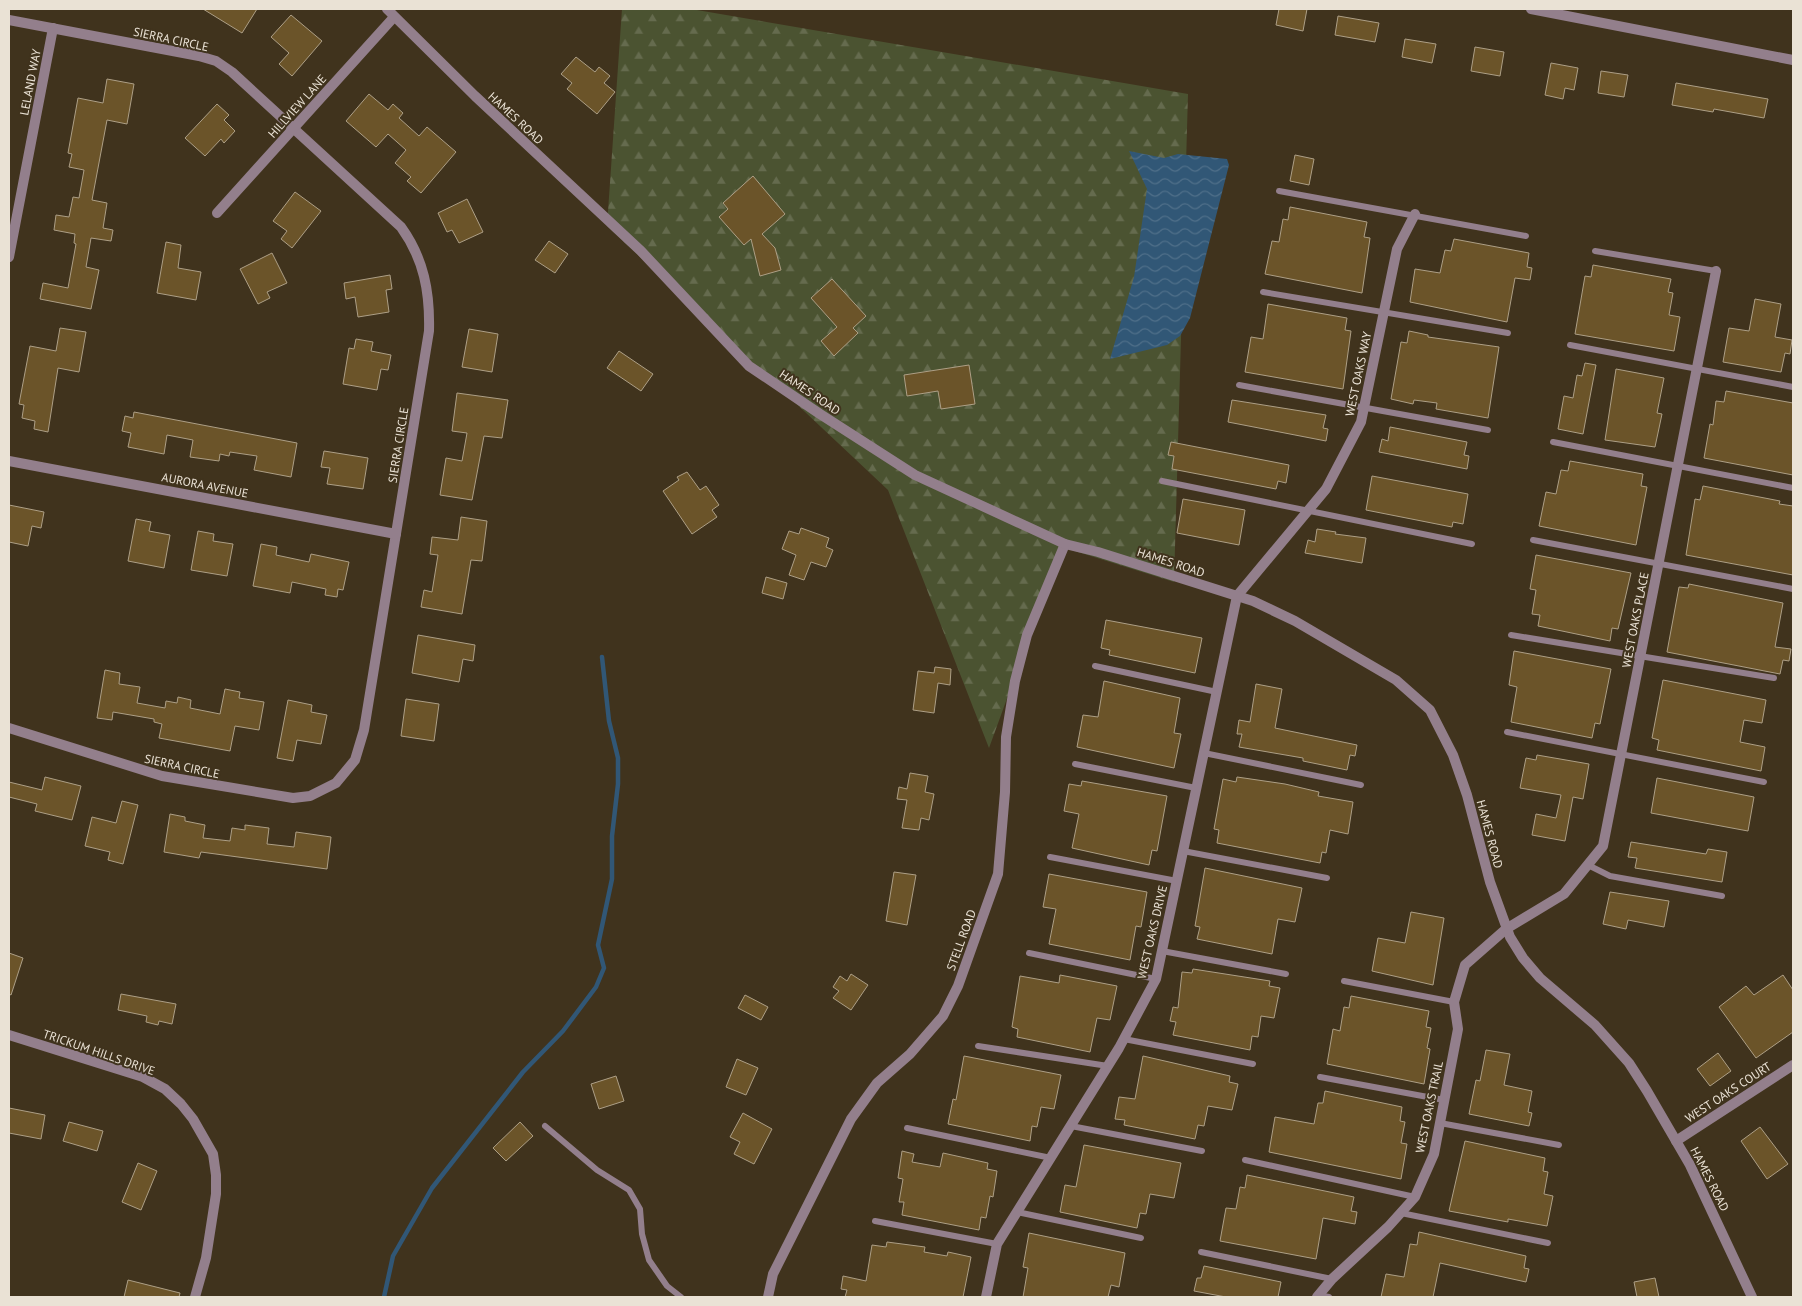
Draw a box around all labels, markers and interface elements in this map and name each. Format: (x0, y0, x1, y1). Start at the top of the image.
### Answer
street label: SIERRA CIRCLE (132, 24, 210, 54)
street label: LELAND WAY (16, 47, 44, 116)
street label: HILLVIEW LANE (265, 71, 329, 141)
street label: HAMES ROAD (485, 89, 547, 147)
street label: WEST OAKS WAY (1342, 330, 1374, 418)
street label: HAMES ROAD (777, 366, 843, 418)
street label: SIERRA CIRCLE (385, 406, 411, 484)
street label: AURORA AVENUE (160, 469, 250, 501)
street label: HAMES ROAD (1135, 544, 1207, 580)
street label: WEST OAKS PLACE (1618, 571, 1652, 669)
street label: SIERRA CIRCLE (143, 751, 221, 781)
street label: HAMES ROAD (1474, 798, 1506, 870)
street label: WEST OAKS DRIVE (1134, 884, 1170, 980)
street label: STELL ROAD (943, 907, 979, 973)
street label: TRICKUM HILLS DRIVE (41, 1026, 157, 1078)
street label: WEST OAKS COURT (1682, 1058, 1774, 1125)
street label: WEST OAKS TRAIL (1412, 1060, 1446, 1154)
street label: HAMES ROAD (1687, 1144, 1733, 1214)

